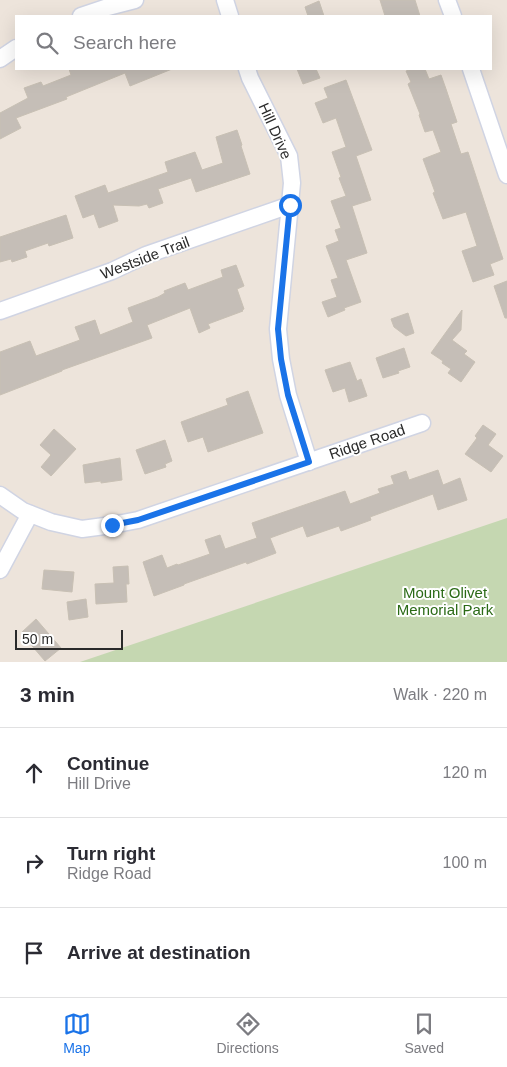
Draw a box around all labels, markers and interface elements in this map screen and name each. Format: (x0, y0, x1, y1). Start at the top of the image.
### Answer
search box (15, 15, 492, 70)
icon: search (33, 29, 61, 57)
text: Search here (73, 32, 177, 53)
street label: Hill Drive (255, 100, 295, 162)
route start (279, 194, 302, 217)
street label: Westside Trail (98, 233, 192, 282)
street label: Ridge Road (327, 421, 407, 462)
route end (101, 514, 124, 537)
park label: Mount Olivet Memorial Park (397, 584, 494, 618)
scale bar (15, 627, 122, 650)
text: 50 m (22, 631, 53, 647)
text: 3 min (20, 683, 75, 706)
text: Walk · 220 m (393, 686, 487, 703)
text: Continue (67, 753, 149, 774)
icon: ahead (20, 759, 48, 787)
text: 120 m (443, 764, 487, 781)
text: Hill Drive (67, 775, 131, 792)
text: Turn right (67, 843, 155, 864)
icon: right (20, 849, 48, 877)
text: 100 m (443, 854, 487, 871)
text: Ridge Road (67, 865, 152, 882)
icon: arrive (20, 939, 48, 967)
text: Arrive at destination (67, 942, 251, 963)
tab: Map (63, 1010, 91, 1056)
tab: Directions (217, 1010, 279, 1056)
tab: Saved (404, 1010, 444, 1056)

